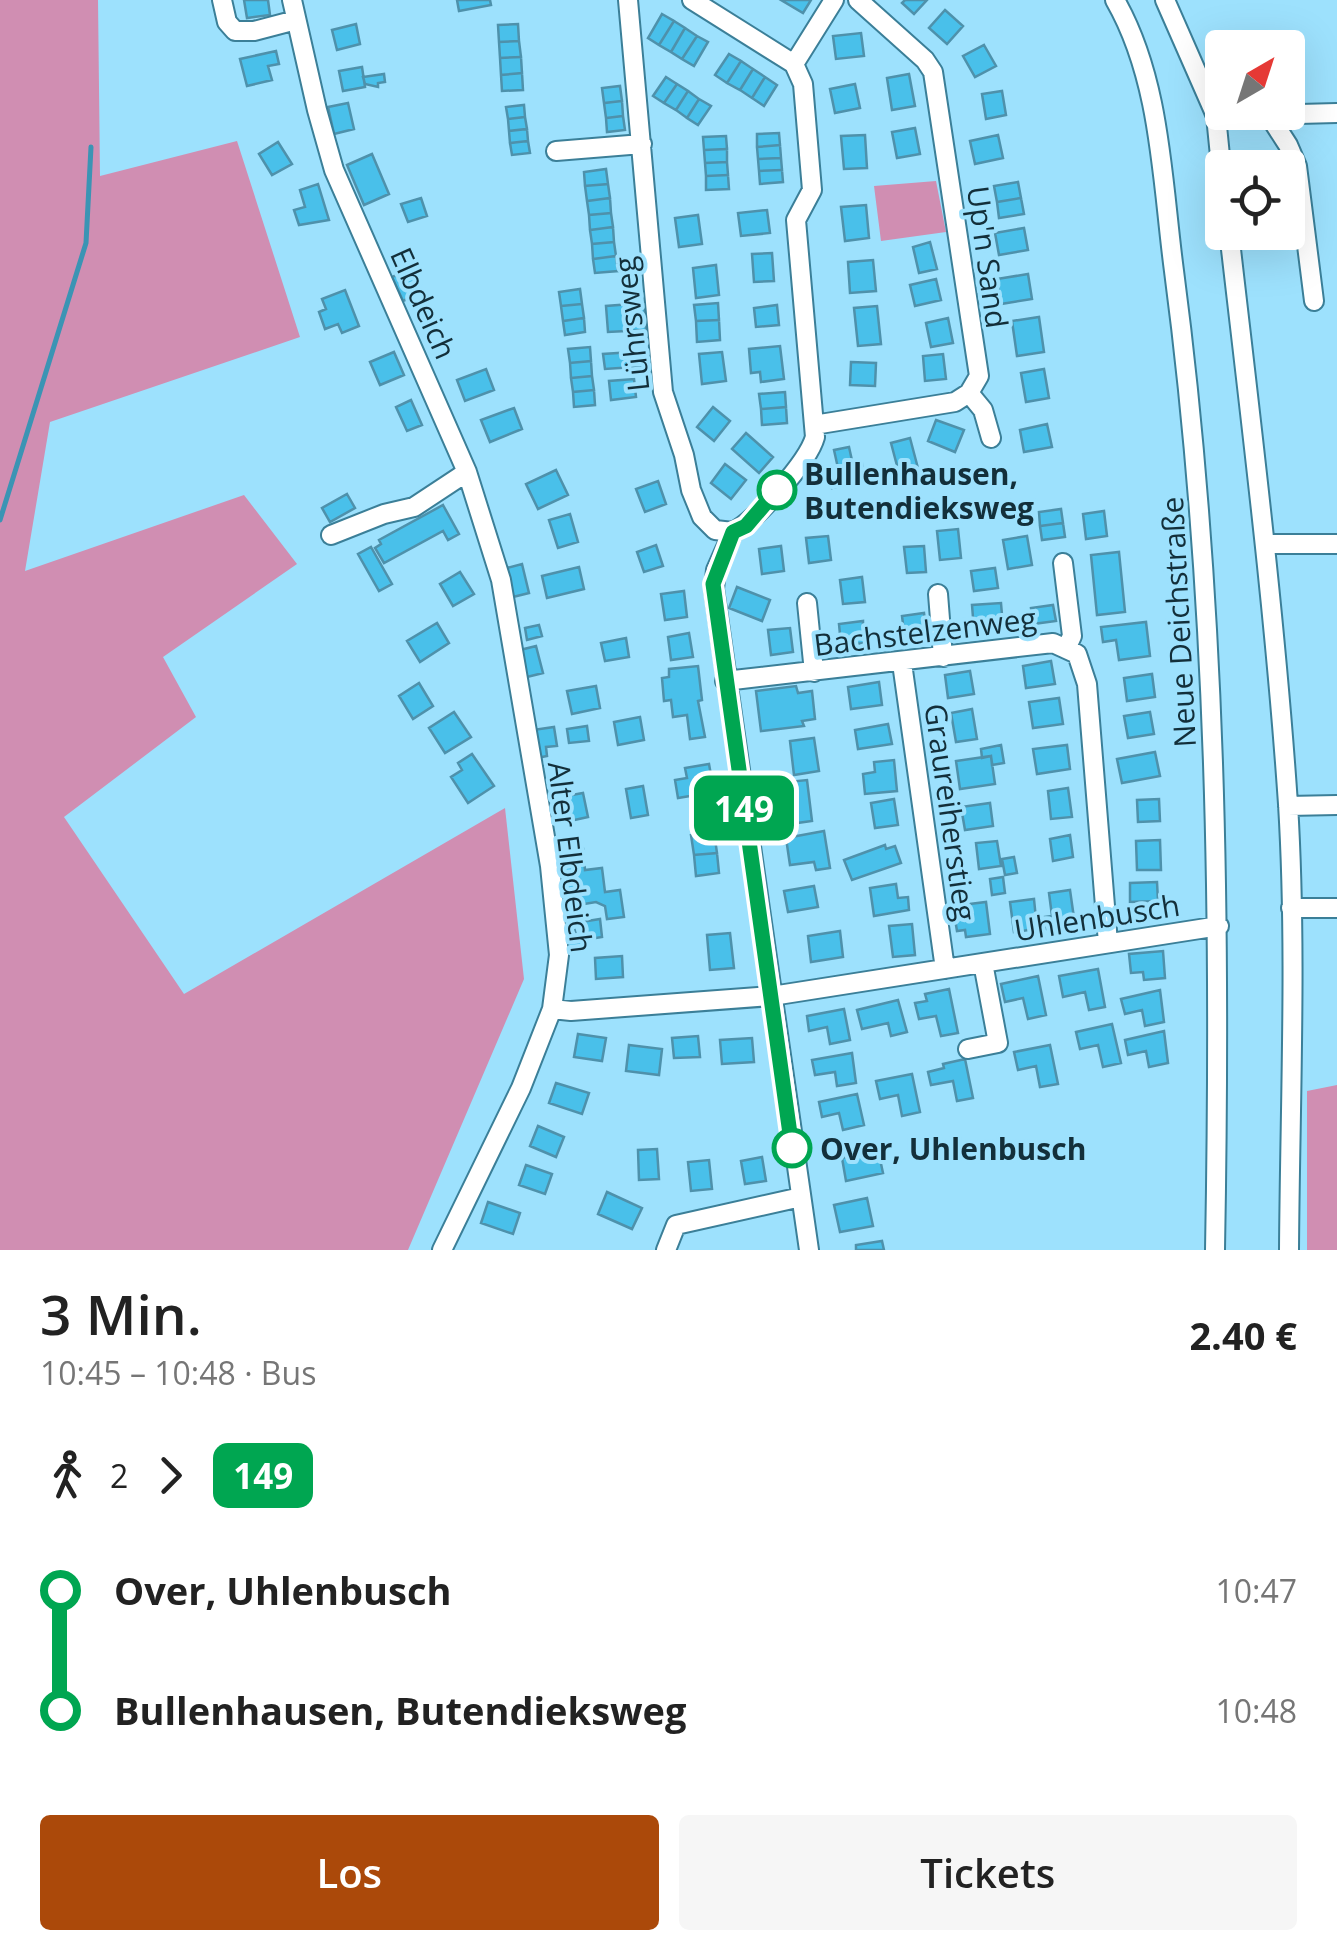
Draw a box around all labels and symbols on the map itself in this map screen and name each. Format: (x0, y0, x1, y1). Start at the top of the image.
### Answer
north arrow (1205, 30, 1305, 130)
street label: Up'n Sand (958, 183, 1018, 331)
street label: Elbdeich (381, 241, 467, 365)
street label: Lührsweg (604, 255, 658, 393)
place label: Bullenhausen, Butendieksweg (804, 453, 1034, 528)
marker: Bullenhausen, Butendieksweg (758, 471, 796, 509)
street label: Neue Deichstraße (1151, 496, 1205, 748)
street label: Bachstelzenweg (811, 597, 1039, 665)
street label: Graureiherstieg (915, 701, 987, 923)
street label: Alter Elbdeich (539, 759, 603, 955)
line badge: 149 (686, 776, 802, 840)
street label: Uhlenbusch (1011, 884, 1183, 950)
place label: Over, Uhlenbusch (820, 1128, 1086, 1169)
marker: Over, Uhlenbusch (773, 1129, 811, 1167)

